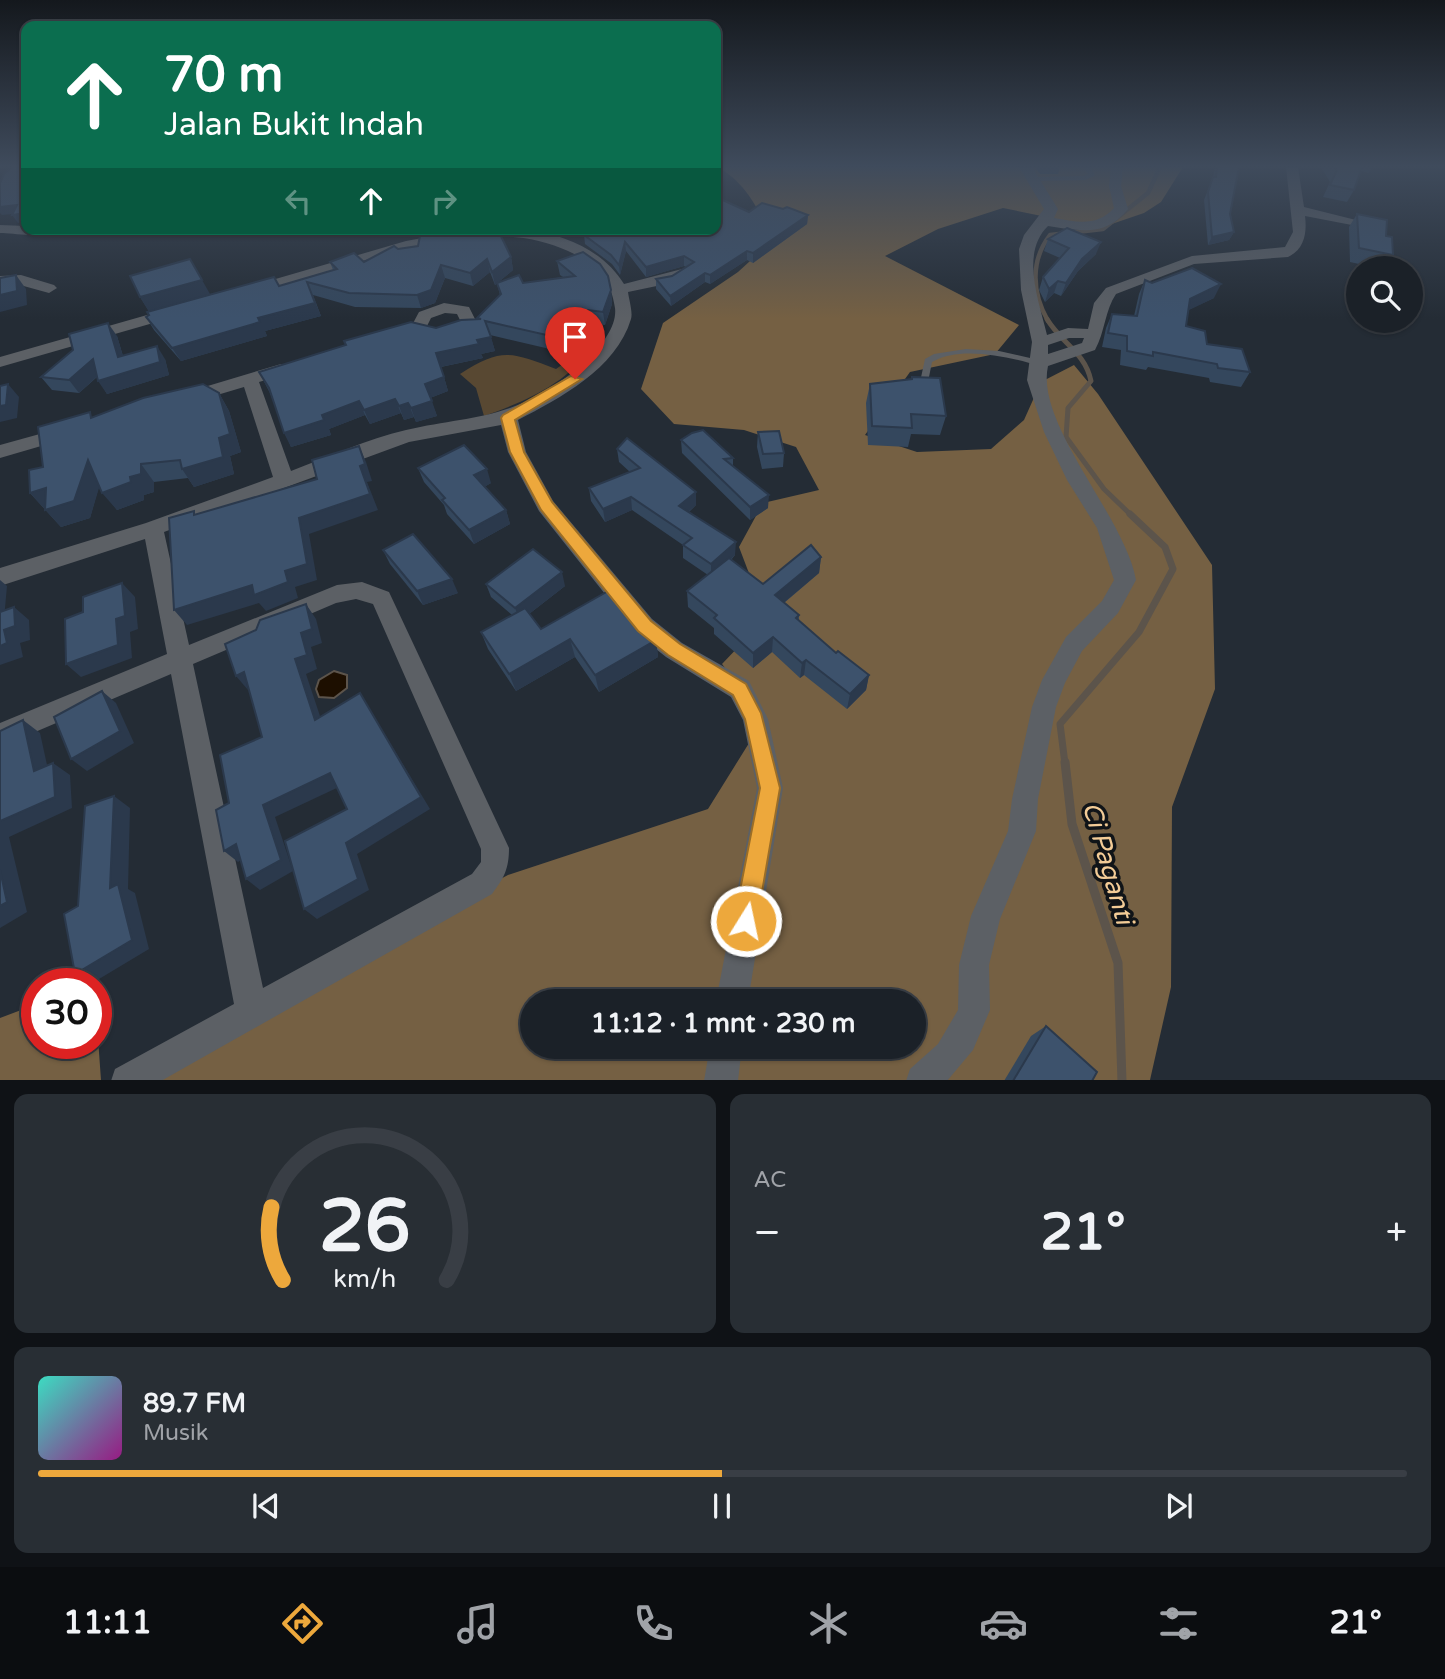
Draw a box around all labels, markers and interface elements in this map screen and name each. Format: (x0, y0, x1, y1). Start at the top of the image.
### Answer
text: 70 m (164, 46, 283, 105)
icon: ahead (49, 49, 140, 140)
text: Jalan Bukit Indah (164, 106, 424, 144)
icon: left (279, 182, 317, 220)
icon: ahead (352, 182, 390, 220)
icon: right (425, 182, 463, 220)
map controls (1346, 256, 1423, 333)
button: search (1346, 256, 1423, 333)
pin (545, 307, 605, 379)
icon: arrive (556, 318, 594, 356)
water label: Ci Paganti (1076, 798, 1141, 931)
position arrow (709, 884, 783, 958)
speed limit sign: 30 (21, 968, 112, 1059)
text: 11:12 · 1 mnt · 230 m (591, 1008, 855, 1039)
text: AC (754, 1166, 786, 1194)
text: 26 (319, 1183, 410, 1271)
text: 21° (1041, 1201, 1126, 1264)
text: − (754, 1210, 781, 1256)
text: + (1386, 1210, 1407, 1256)
text: km/h (333, 1263, 396, 1293)
text: 89.7 FM (143, 1388, 246, 1419)
text: Musik (143, 1419, 208, 1447)
icon: previous (247, 1487, 285, 1525)
icon: pause (703, 1487, 741, 1525)
icon: next (1160, 1487, 1198, 1525)
icon: directions (278, 1599, 327, 1648)
icon: music (453, 1599, 502, 1648)
icon: phone (629, 1599, 678, 1648)
icon: climate (804, 1599, 853, 1648)
icon: car (979, 1599, 1028, 1648)
icon: filters (1154, 1599, 1203, 1648)
text: 11:11 (63, 1604, 152, 1642)
text: 21° (1329, 1604, 1382, 1642)

